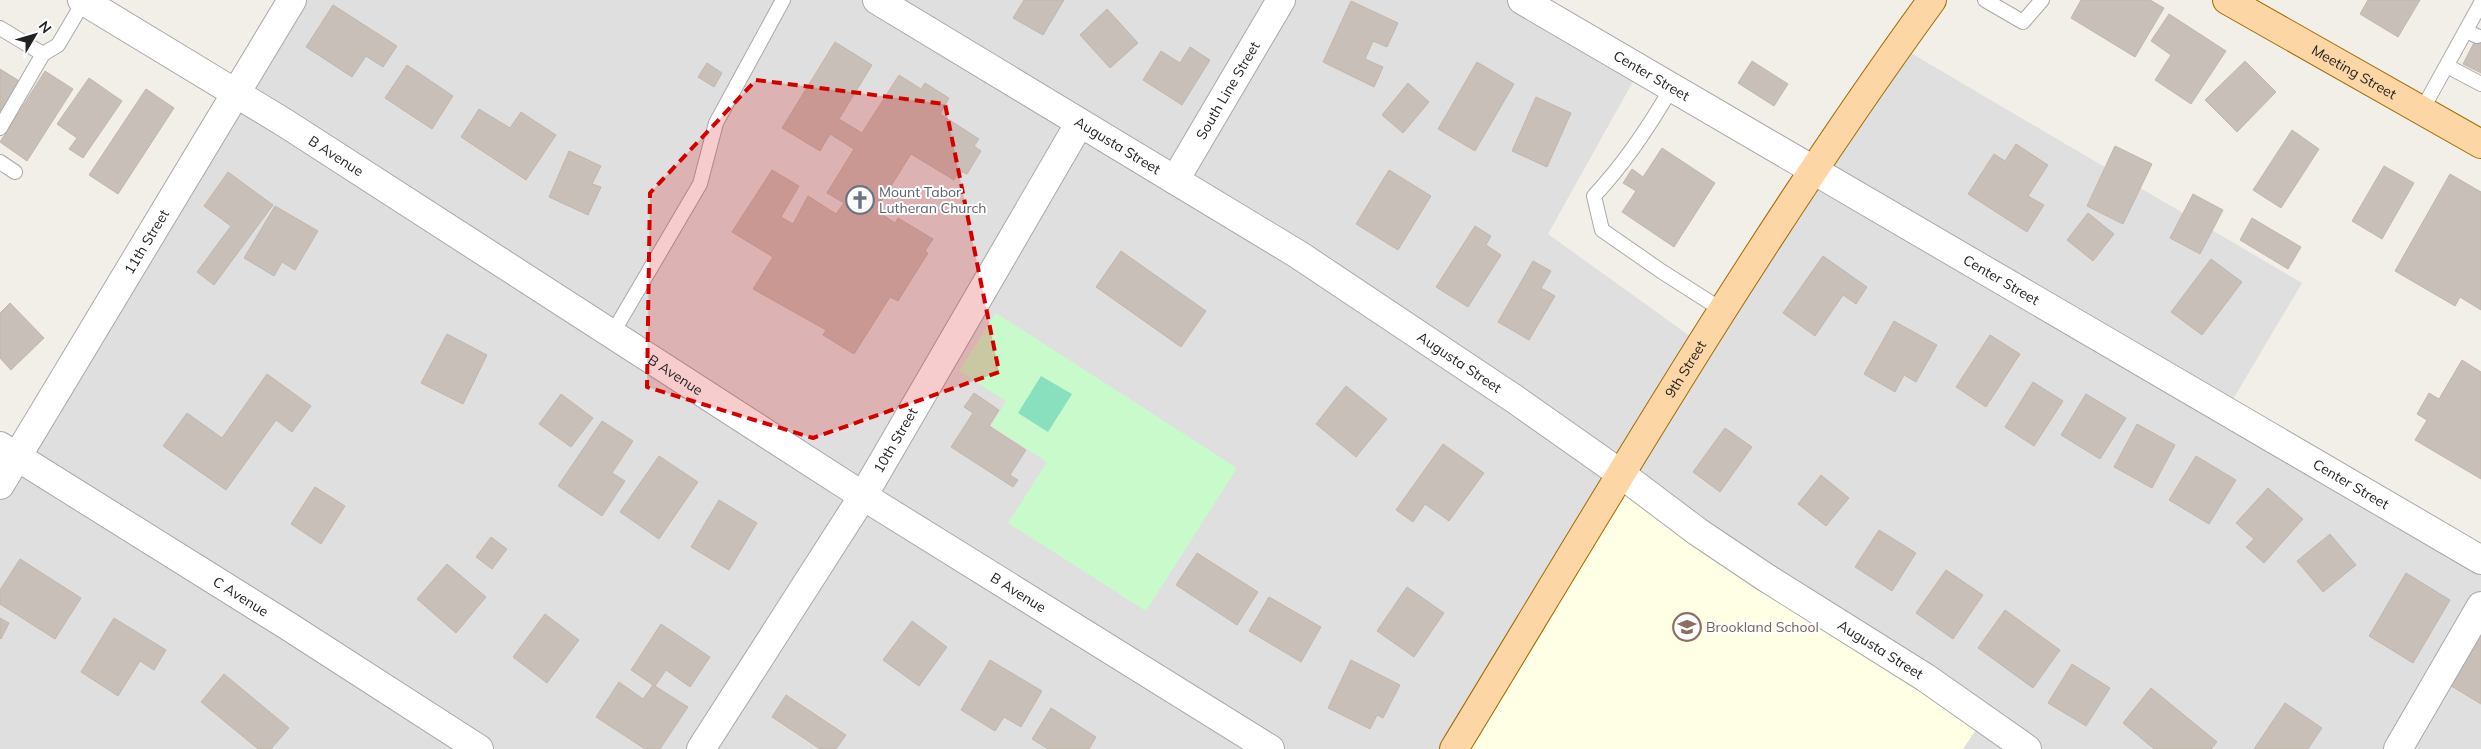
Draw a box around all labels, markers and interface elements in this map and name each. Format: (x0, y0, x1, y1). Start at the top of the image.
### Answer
north arrow (10, 10, 60, 60)
text: N (35, 17, 56, 37)
street label: South Line Street (1192, 38, 1264, 143)
street label: Meeting Street (2308, 41, 2400, 103)
street label: Center Street (1610, 46, 1693, 105)
street label: Augusta Street (1071, 112, 1164, 178)
street label: B Avenue (305, 132, 367, 180)
place label: Mount Tabor Lutheran Church (879, 183, 987, 217)
church icon: Mount Tabor Lutheran Church (845, 185, 875, 215)
street label: 11th Street (120, 206, 173, 277)
street label: Center Street (1960, 251, 2043, 309)
street label: Augusta Street (1414, 328, 1505, 397)
street label: 9th Street (1661, 337, 1710, 401)
street label: B Avenue (644, 351, 706, 399)
street label: 10th Street (869, 404, 921, 476)
street label: Center Street (2310, 455, 2392, 513)
street label: B Avenue (987, 568, 1049, 616)
street label: C Avenue (210, 572, 272, 621)
school or university icon: Brookland School (1672, 612, 1702, 642)
street label: Augusta Street (1834, 616, 1927, 683)
place label: Brookland School (1706, 618, 1819, 636)

